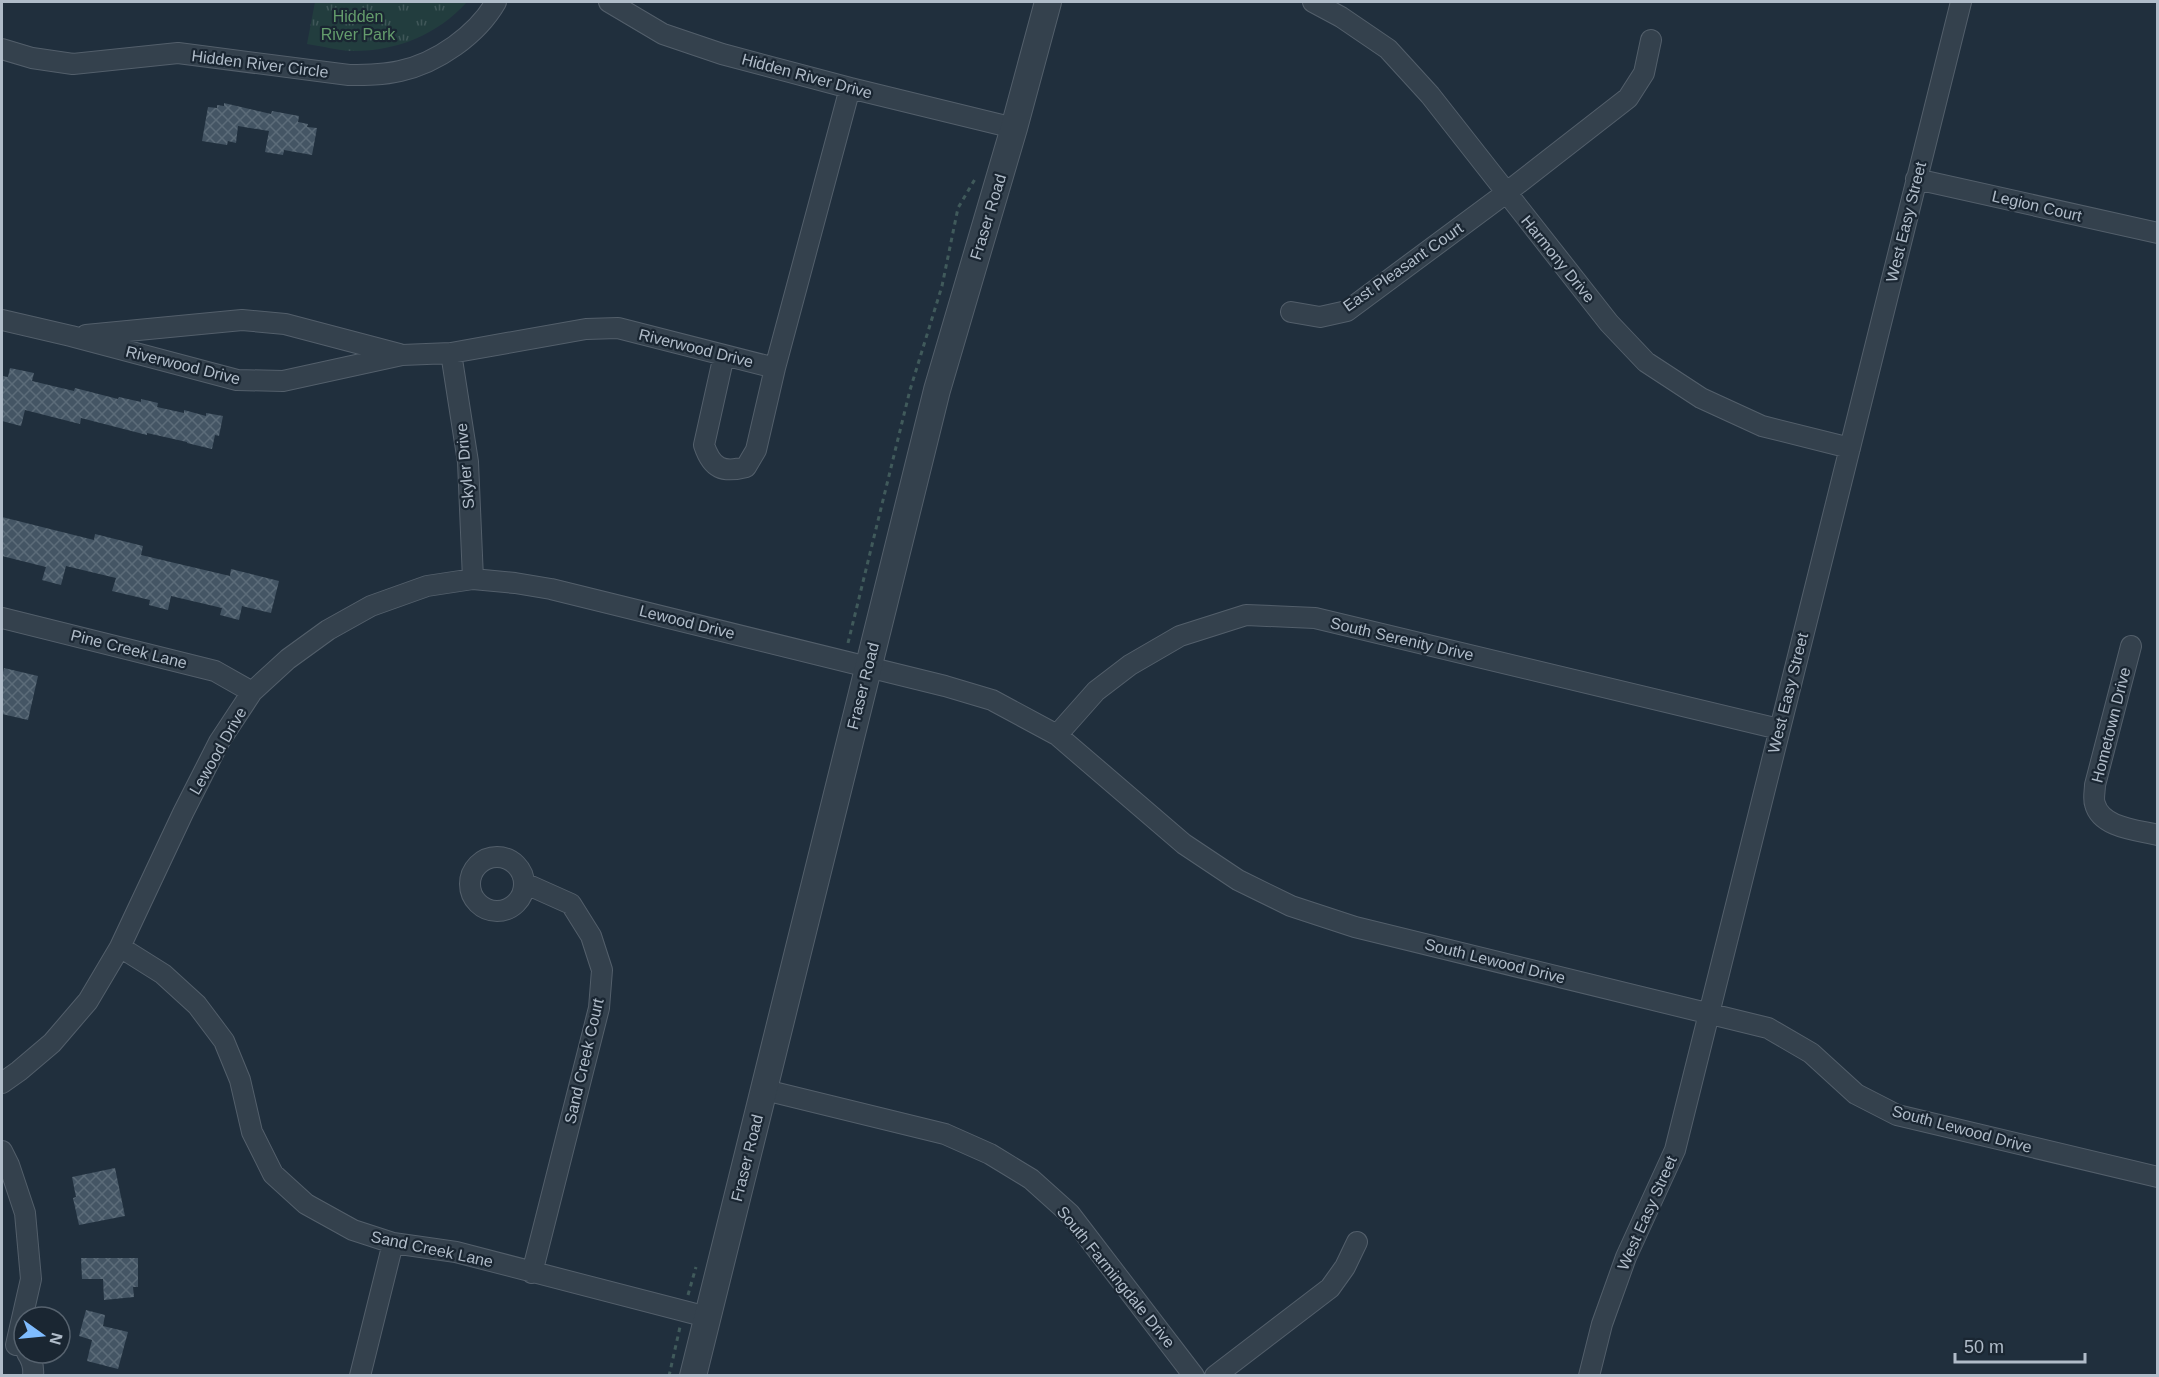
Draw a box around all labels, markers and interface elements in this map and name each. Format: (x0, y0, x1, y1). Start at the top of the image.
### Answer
park label: Hidden River Park (321, 8, 396, 43)
street label: Hidden River Circle (191, 47, 330, 81)
street label: Hidden River Drive (740, 50, 874, 102)
street label: West Easy Street (1883, 160, 1929, 284)
street label: Fraser Road (967, 172, 1009, 262)
street label: Legion Court (1990, 187, 2084, 225)
street label: Harmony Drive (1518, 212, 1598, 306)
street label: East Pleasant Court (1340, 219, 1467, 315)
street label: Riverwood Drive (637, 326, 755, 370)
street label: Riverwood Drive (124, 343, 242, 387)
street label: Skyler Drive (453, 422, 477, 510)
street label: Lewood Drive (637, 602, 737, 642)
street label: South Serenity Drive (1329, 614, 1475, 664)
street label: Pine Creek Lane (69, 626, 189, 672)
street label: West Easy Street (1765, 631, 1811, 755)
street label: Fraser Road (844, 641, 882, 731)
street label: Hometown Drive (2088, 665, 2134, 784)
street label: Lewood Drive (186, 704, 250, 798)
street label: South Lewood Drive (1423, 935, 1567, 987)
street label: Sand Creek Court (561, 996, 607, 1125)
street label: South Lewood Drive (1890, 1102, 2034, 1156)
street label: Fraser Road (728, 1113, 766, 1203)
street label: West Easy Street (1614, 1153, 1680, 1273)
street label: South Farmingdale Drive (1054, 1203, 1178, 1351)
street label: Sand Creek Lane (369, 1228, 495, 1270)
north arrow (12, 1305, 72, 1365)
scale bar (1955, 1326, 2086, 1364)
text: N (46, 1331, 66, 1347)
text: 50 m (1964, 1337, 2004, 1357)

